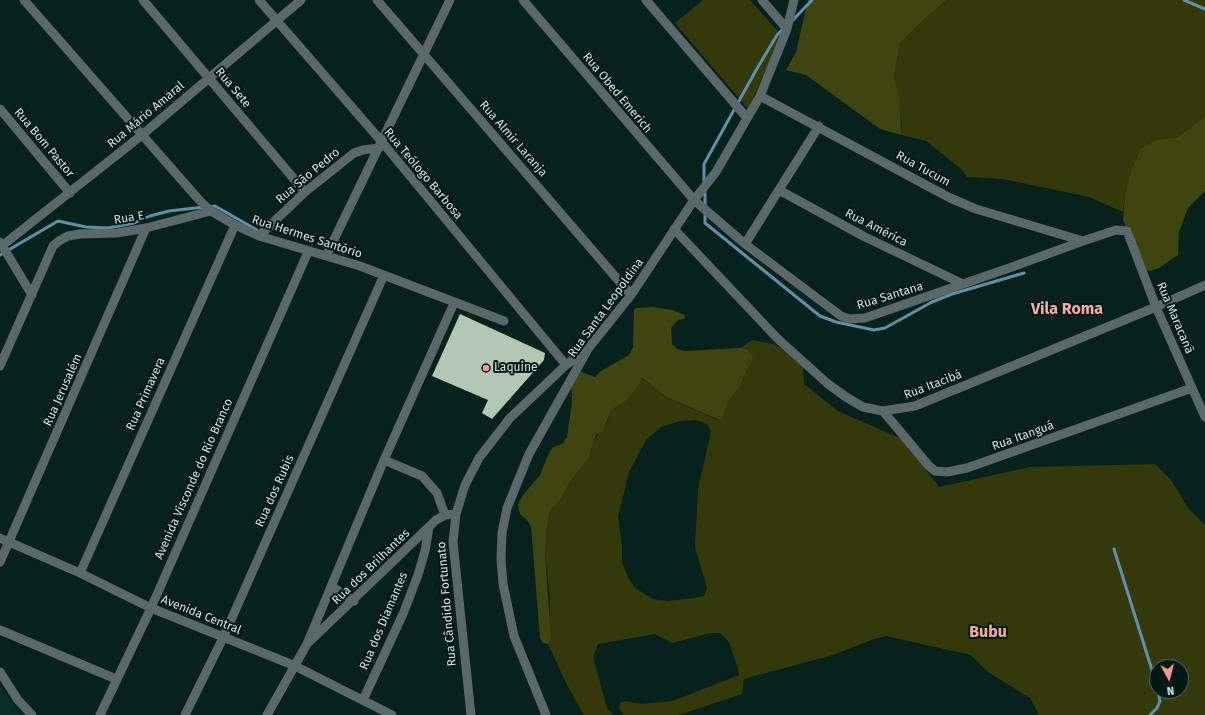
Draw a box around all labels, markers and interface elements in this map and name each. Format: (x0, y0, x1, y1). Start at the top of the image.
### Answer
street label: Rua Obed Emerich (579, 50, 655, 136)
street label: Rua Sete (212, 65, 254, 111)
street label: Rua Mário Amaral (105, 79, 187, 151)
street label: Rua Almir Laranja (476, 98, 550, 180)
street label: Rua Bom Pastor (11, 105, 77, 181)
street label: Rua Teólogo Barbosa (381, 126, 465, 222)
street label: Rua São Pedro (273, 145, 343, 207)
street label: Rua Tucum (893, 148, 953, 190)
street label: Rua América (843, 206, 909, 250)
street label: Rua E (113, 209, 145, 227)
street label: Rua Hermes Santório (250, 212, 364, 262)
street label: Rua Santa Leopoldina (565, 256, 647, 360)
street label: Rua Santana (855, 279, 925, 313)
street label: Rua Maracanã (1153, 280, 1197, 356)
district label: Vila Roma (1031, 300, 1103, 320)
street label: Rua Jerusalém (41, 351, 85, 429)
street label: Rua Primavera (123, 355, 169, 433)
place label: Laquine (494, 361, 537, 375)
marker: Laquine (481, 363, 491, 373)
street label: Rua Itacibá (902, 367, 964, 403)
street label: Avenida Visconde do Rio Branco (152, 396, 236, 562)
street label: Rua Itanguá (990, 418, 1056, 454)
street label: Rua dos Rubis (253, 453, 297, 529)
street label: Rua dos Brilhantes (329, 526, 413, 608)
street label: Rua Cândido Fortunato (434, 541, 460, 667)
street label: Rua dos Diamantes (357, 570, 411, 672)
street label: Avenida Central (159, 592, 243, 638)
district label: Bubu (969, 623, 1007, 643)
north arrow (1149, 659, 1189, 699)
text: N (1166, 684, 1175, 697)

